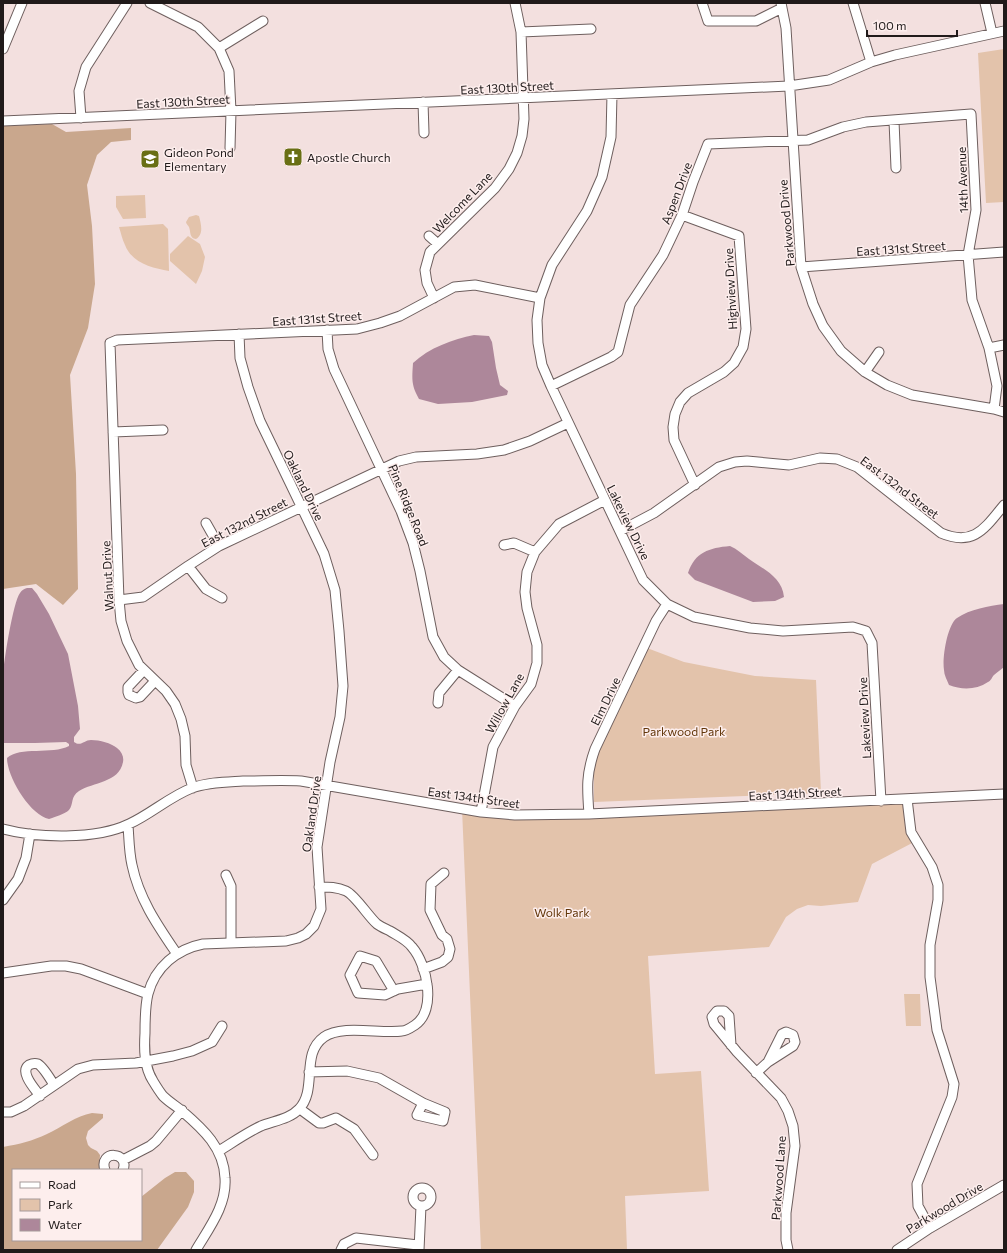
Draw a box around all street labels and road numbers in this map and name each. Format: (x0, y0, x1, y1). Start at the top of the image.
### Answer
street label: East 130th Street (460, 78, 554, 96)
street label: East 130th Street (136, 92, 230, 110)
street label: 14th Avenue (954, 147, 970, 213)
street label: Aspen Drive (658, 160, 694, 226)
street label: Welcome Lane (429, 169, 495, 235)
street label: Parkwood Drive (775, 179, 797, 267)
street label: East 131st Street (856, 238, 946, 258)
street label: Highview Drive (721, 248, 739, 330)
street label: East 131st Street (272, 308, 362, 328)
street label: Oakland Drive (281, 447, 327, 523)
street label: East 132nd Street (858, 453, 942, 521)
street label: Pine Ridge Road (386, 462, 432, 548)
street label: Lakeview Drive (605, 482, 653, 562)
street label: East 132nd Street (199, 494, 289, 550)
street label: Walnut Drive (98, 540, 116, 612)
street label: Willow Lane (482, 670, 526, 736)
street label: Elm Drive (587, 675, 623, 727)
street label: Lakeview Drive (855, 677, 873, 759)
street label: Oakland Drive (299, 775, 323, 853)
street label: East 134th Street (427, 784, 521, 810)
street label: East 134th Street (748, 784, 842, 802)
street label: Parkwood Lane (768, 1135, 788, 1221)
street label: Parkwood Drive (903, 1179, 985, 1235)

